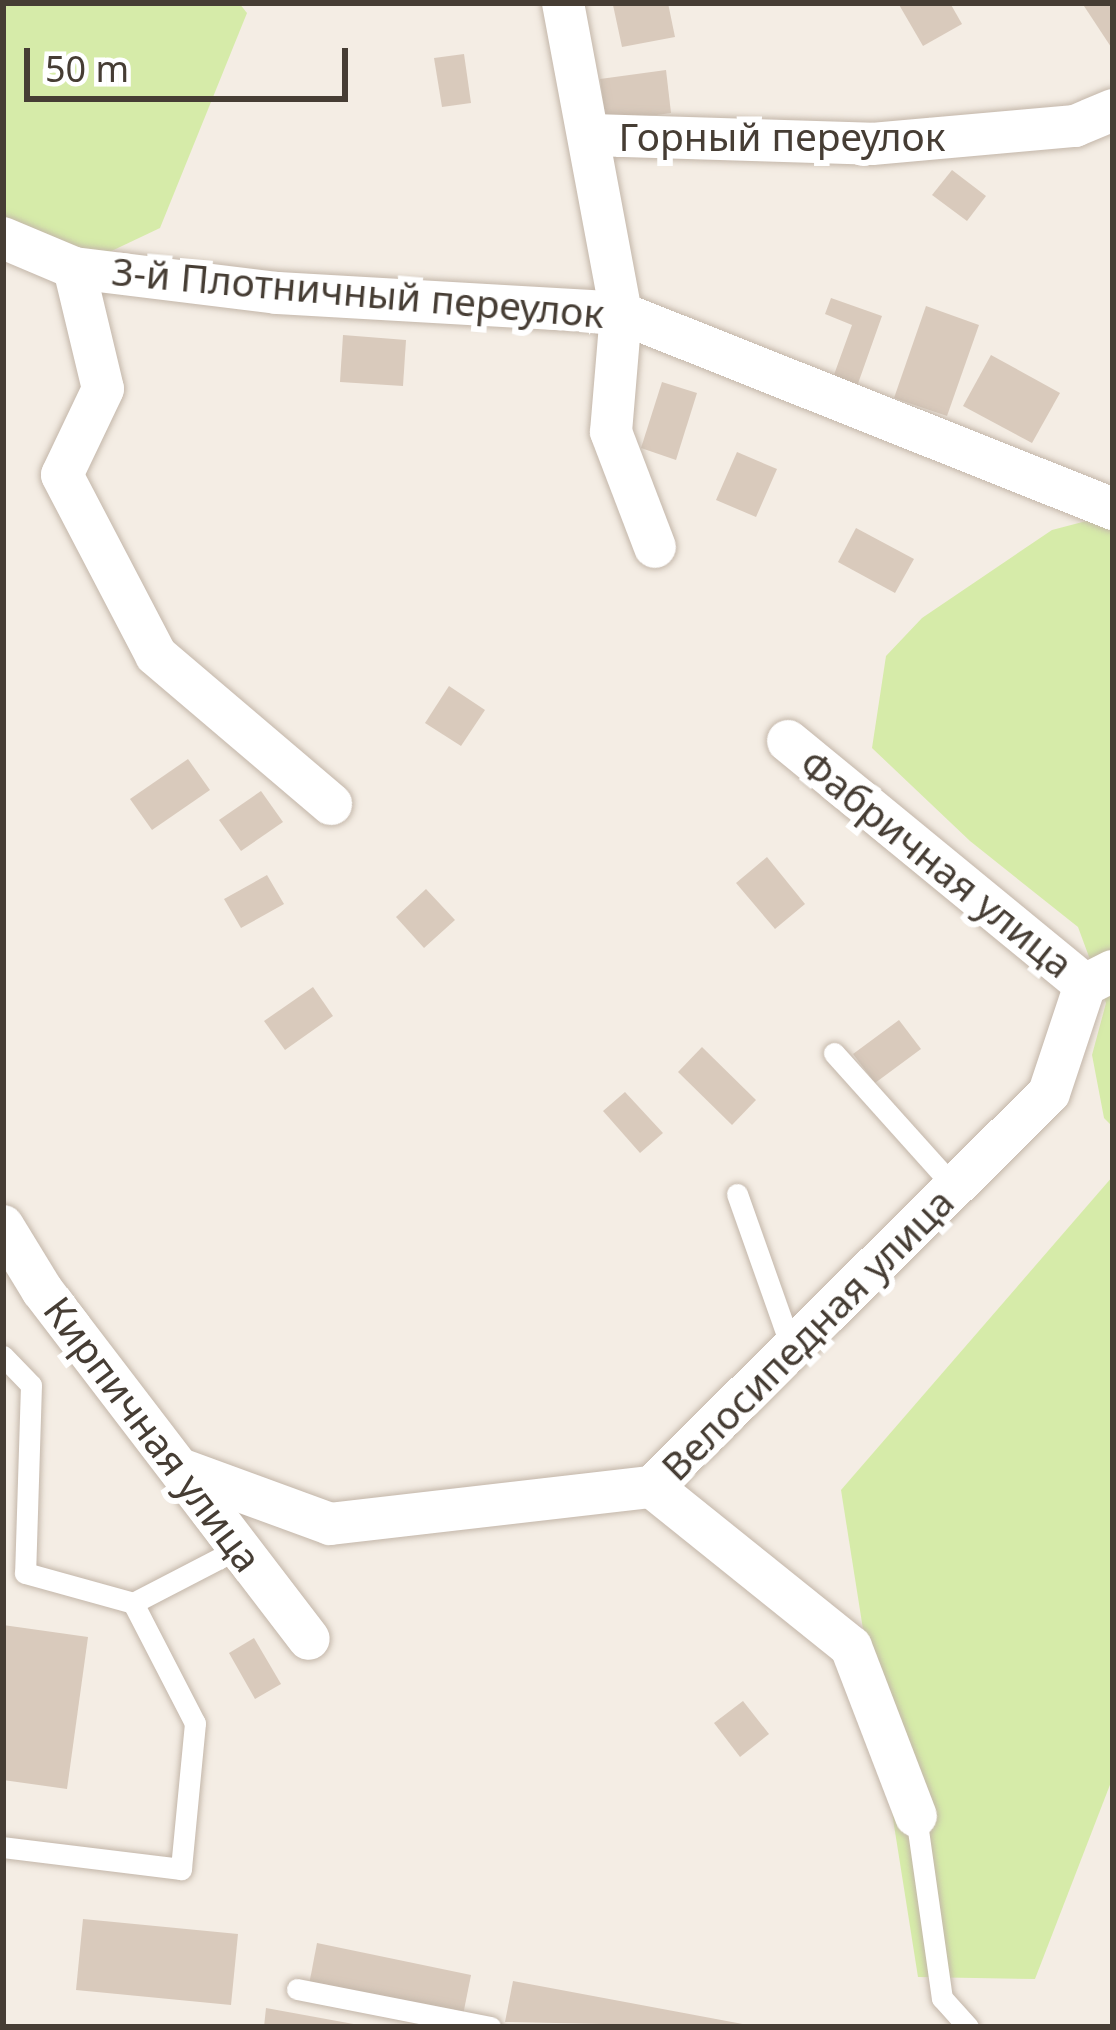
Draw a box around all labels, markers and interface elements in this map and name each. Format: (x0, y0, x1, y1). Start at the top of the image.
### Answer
scale bar (30, 24, 354, 98)
text: 50 m (45, 44, 129, 93)
street label: Горный переулок (619, 113, 945, 159)
street label: 3-й Плотничный переулок (110, 247, 606, 337)
street label: Фабричная улица (791, 739, 1083, 987)
street label: Велосипедная улица (651, 1178, 963, 1490)
street label: Кирпичная улица (34, 1287, 272, 1581)

